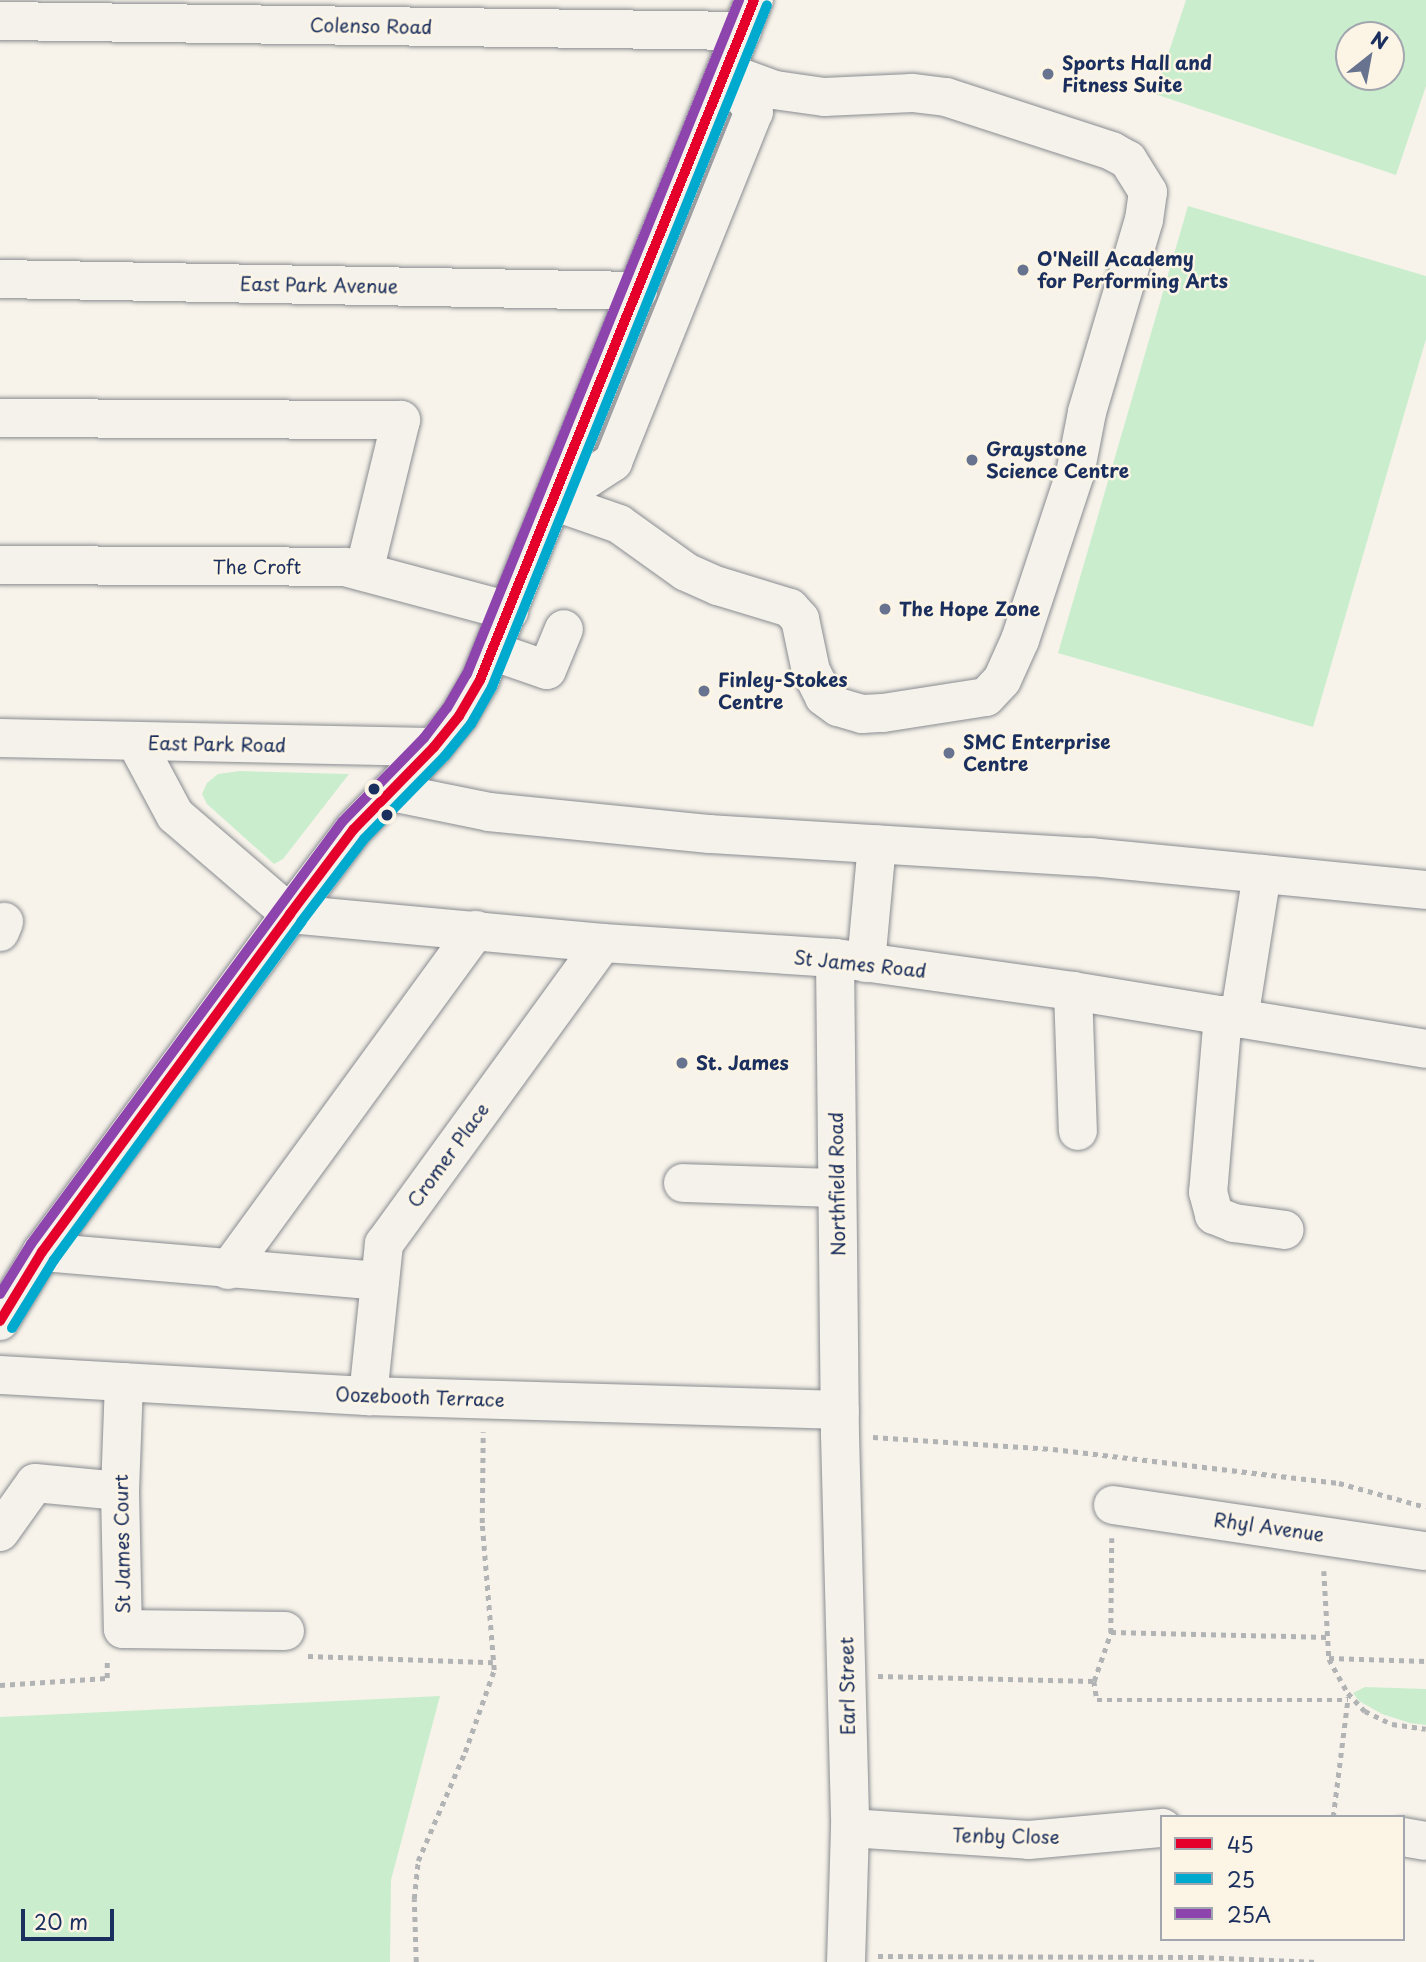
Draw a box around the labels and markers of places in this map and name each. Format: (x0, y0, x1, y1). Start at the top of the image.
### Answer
place label: Sports Hall and Fitness Suite (1062, 52, 1213, 96)
marker: Sports Hall and Fitness Suite (1040, 66, 1056, 82)
place label: O'Neill Academy for Performing Arts (1037, 248, 1228, 292)
marker: O'Neill Academy for Performing Arts (1015, 262, 1031, 278)
place label: Graystone Science Centre (986, 438, 1129, 482)
marker: Graystone Science Centre (964, 452, 980, 468)
place label: The Hope Zone (899, 598, 1040, 620)
marker: The Hope Zone (877, 601, 893, 617)
place label: Finley-Stokes Centre (718, 669, 848, 713)
marker: Finley-Stokes Centre (696, 683, 712, 699)
place label: SMC Enterprise Centre (963, 731, 1112, 775)
marker: SMC Enterprise Centre (941, 745, 957, 761)
unlabelled marker (367, 782, 381, 796)
unlabelled marker (380, 808, 394, 822)
place label: St. James (696, 1052, 790, 1074)
marker: St. James (674, 1055, 690, 1071)

